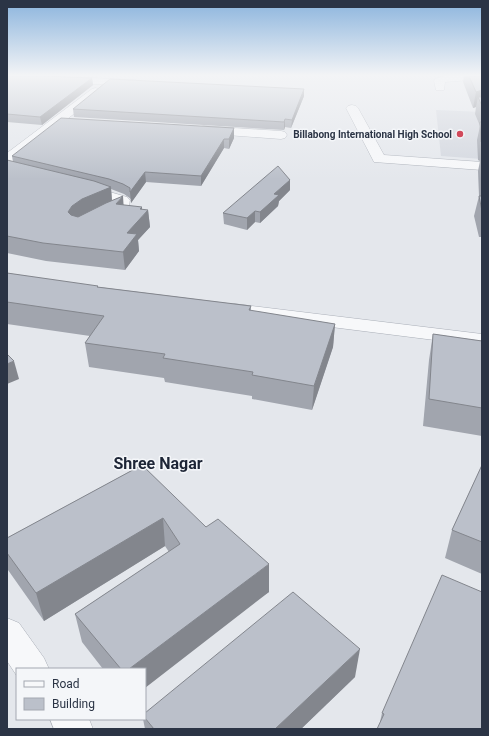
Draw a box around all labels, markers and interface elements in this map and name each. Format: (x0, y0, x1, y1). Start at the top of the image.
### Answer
place label: Billabong International High School (293, 129, 452, 140)
marker: Billabong International High School (455, 129, 465, 139)
district label: Shree Nagar (113, 454, 203, 473)
legend (16, 668, 146, 720)
text: Road (52, 677, 80, 691)
text: Building (52, 697, 95, 711)

